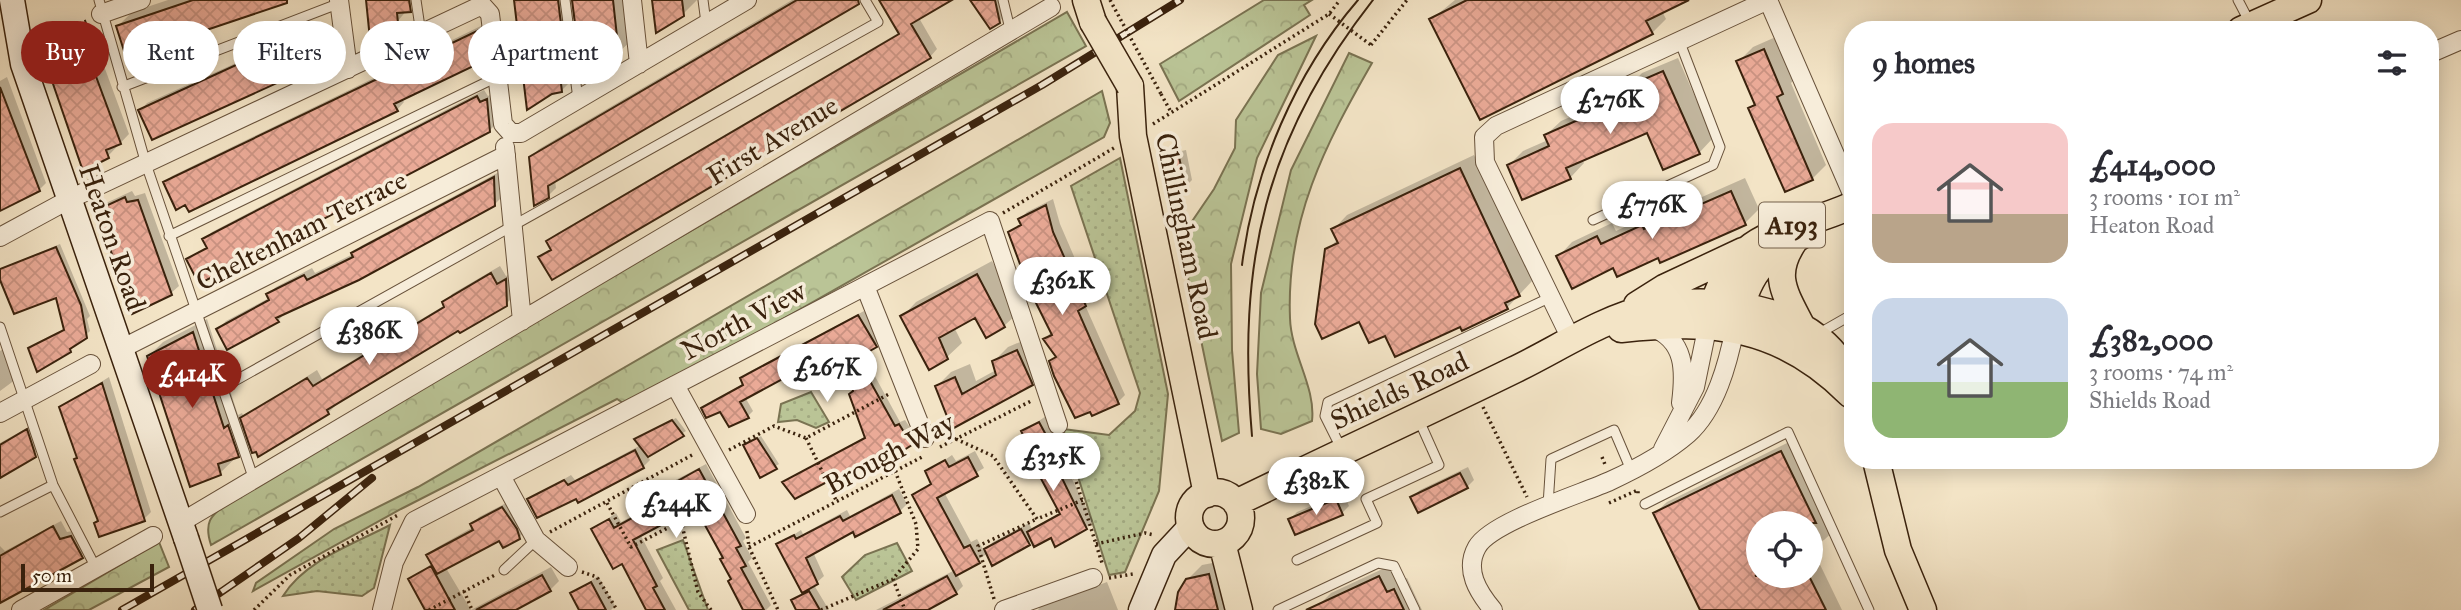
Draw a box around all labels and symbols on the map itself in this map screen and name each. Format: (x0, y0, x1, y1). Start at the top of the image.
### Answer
pin: £276K (1561, 76, 1659, 136)
street label: First Avenue (700, 88, 844, 193)
street label: Chillingham Road (1148, 130, 1225, 342)
street label: Heaton Road (71, 159, 154, 315)
street label: Cheltenham Terrace (190, 162, 413, 299)
pin: £776K (1603, 182, 1701, 241)
road number: A193 (1759, 202, 1825, 248)
pin: £362K (1013, 258, 1111, 317)
street label: North View (675, 273, 812, 368)
pin: £386K (320, 308, 418, 367)
street label: Shields Road (1325, 343, 1474, 438)
pin: £267K (778, 344, 876, 404)
pin: £414K (143, 350, 241, 410)
street label: Brough Way (818, 404, 961, 502)
pin: £325K (1004, 434, 1102, 493)
pin: £382K (1267, 458, 1365, 517)
pin: £244K (627, 480, 725, 540)
scale bar (21, 561, 154, 593)

